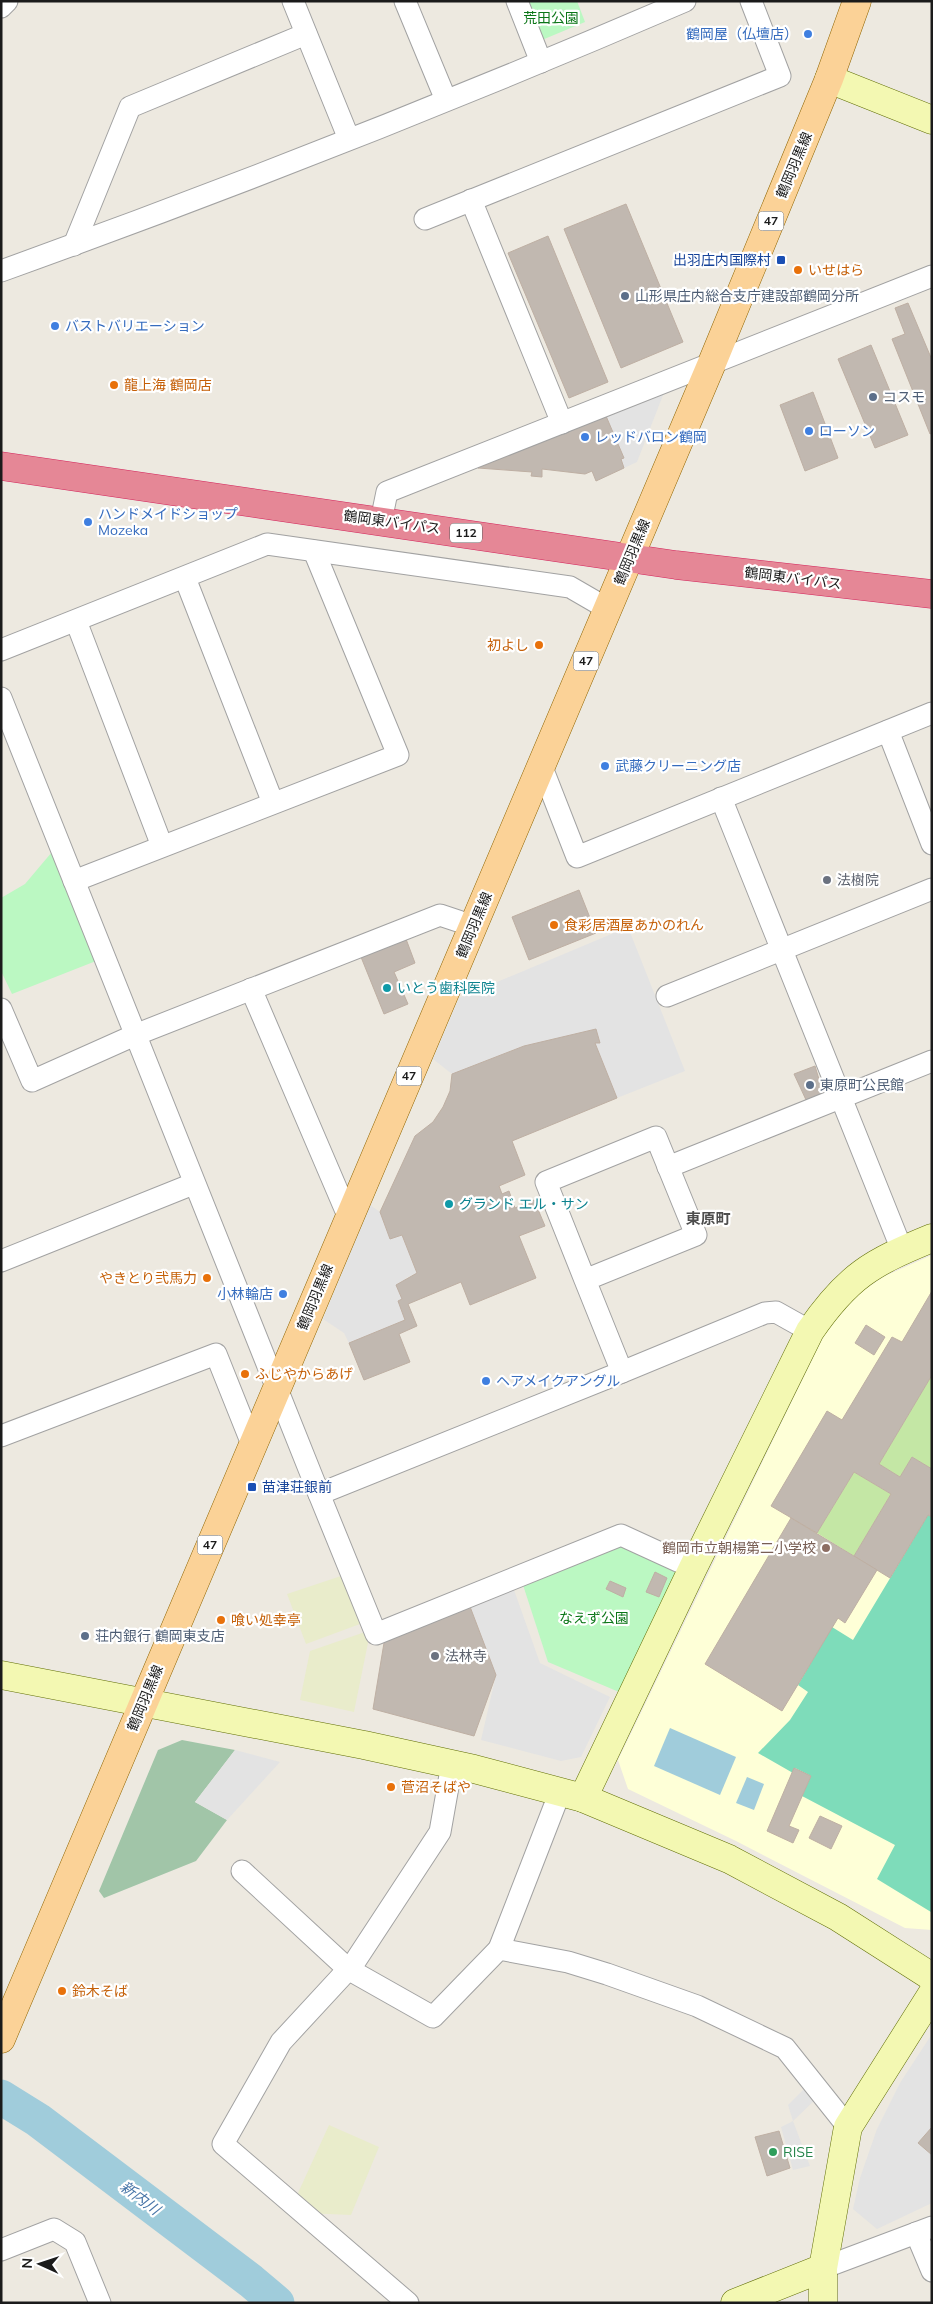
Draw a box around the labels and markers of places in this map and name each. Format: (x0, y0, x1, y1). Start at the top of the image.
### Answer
place label: 鶴岡屋（仏壇店） (686, 25, 798, 43)
marker: 鶴岡屋（仏壇店） (802, 28, 814, 40)
place label: 出羽庄内国際村 (673, 251, 771, 269)
marker: 出羽庄内国際村 (775, 254, 787, 266)
place label: いせはら (808, 261, 864, 279)
marker: いせはら (792, 264, 804, 276)
place label: 山形県庄内総合支庁建設部鶴岡分所 (635, 287, 859, 305)
marker: 山形県庄内総合支庁建設部鶴岡分所 (619, 290, 631, 302)
place label: バストバリエーション (65, 317, 205, 335)
marker: バストバリエーション (49, 320, 61, 332)
place label: 龍上海 鶴岡店 (124, 376, 212, 394)
marker: 龍上海 鶴岡店 (108, 379, 120, 391)
place label: コスモ (883, 388, 925, 406)
marker: コスモ (867, 391, 879, 403)
place label: ローソン (819, 422, 875, 440)
marker: ローソン (803, 425, 815, 437)
place label: レッドバロン鶴岡 (595, 428, 707, 446)
marker: レッドバロン鶴岡 (579, 431, 591, 443)
place label: ハンドメイドショップ Mozeka (98, 505, 238, 539)
marker: ハンドメイドショップ Mozeka (82, 516, 94, 528)
place label: 初よし (487, 636, 529, 654)
marker: 初よし (533, 639, 545, 651)
place label: 武藤クリーニング店 (615, 757, 741, 775)
marker: 武藤クリーニング店 (599, 760, 611, 772)
place label: 法樹院 (837, 871, 879, 889)
marker: 法樹院 (821, 874, 833, 886)
place label: 食彩居酒屋あかのれん (564, 916, 704, 934)
marker: 食彩居酒屋あかのれん (548, 919, 560, 931)
place label: いとう歯科医院 (397, 979, 495, 997)
marker: いとう歯科医院 (381, 982, 393, 994)
place label: 東原町公民館 (820, 1076, 904, 1094)
marker: 東原町公民館 (804, 1079, 816, 1091)
place label: グランド エル・サン (459, 1195, 589, 1213)
marker: グランド エル・サン (443, 1198, 455, 1210)
place label: やきとり弐馬力 (99, 1269, 197, 1287)
marker: やきとり弐馬力 (201, 1272, 213, 1284)
place label: 小林輪店 (217, 1285, 273, 1303)
marker: 小林輪店 (277, 1288, 289, 1300)
place label: ふじやからあげ (255, 1365, 353, 1383)
marker: ふじやからあげ (239, 1368, 251, 1380)
place label: ヘアメイクアングル (496, 1372, 620, 1390)
marker: ヘアメイクアングル (480, 1375, 492, 1387)
place label: 苗津荘銀前 (262, 1478, 332, 1496)
marker: 苗津荘銀前 (246, 1481, 258, 1493)
place label: 鶴岡市立朝楊第二小学校 (662, 1539, 816, 1557)
marker: 鶴岡市立朝楊第二小学校 (820, 1542, 832, 1554)
place label: 喰い処幸亭 (231, 1611, 301, 1629)
marker: 喰い処幸亭 (215, 1614, 227, 1626)
place label: 荘内銀行 鶴岡東支店 (95, 1627, 225, 1645)
marker: 荘内銀行 鶴岡東支店 (79, 1630, 91, 1642)
place label: 法林寺 (445, 1647, 487, 1665)
marker: 法林寺 (429, 1650, 441, 1662)
place label: 菅沼そばや (401, 1778, 471, 1796)
marker: 菅沼そばや (385, 1781, 397, 1793)
place label: 鈴木そば (72, 1982, 128, 2000)
marker: 鈴木そば (56, 1985, 68, 1997)
place label: RISE (783, 2143, 813, 2161)
marker: RISE (767, 2146, 779, 2158)

